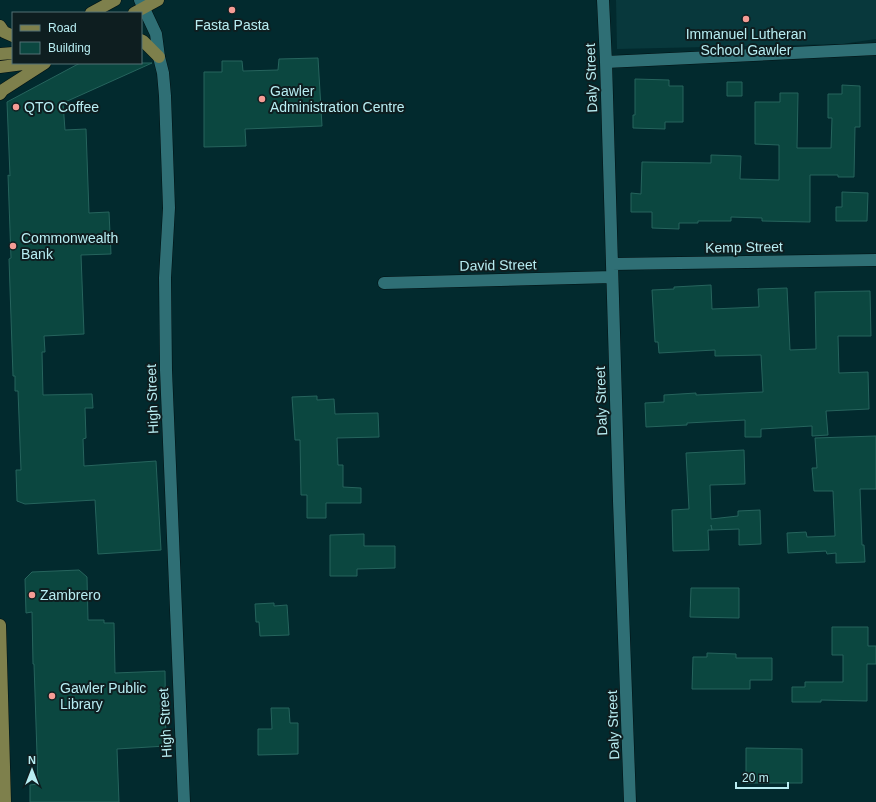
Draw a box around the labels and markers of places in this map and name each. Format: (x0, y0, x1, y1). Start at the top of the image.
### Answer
marker: Fasta Pasta (227, 5, 237, 15)
marker: Immanuel Lutheran School Gawler (741, 14, 751, 24)
place label: Fasta Pasta (195, 17, 270, 33)
place label: Immanuel Lutheran School Gawler (686, 26, 806, 58)
place label: Gawler Administration Centre (270, 83, 405, 115)
marker: Gawler Administration Centre (257, 94, 267, 104)
place label: QTO Coffee (24, 99, 99, 115)
marker: QTO Coffee (11, 102, 21, 112)
place label: Commonwealth Bank (21, 230, 118, 262)
marker: Commonwealth Bank (8, 241, 18, 251)
place label: Zambrero (40, 587, 101, 603)
marker: Zambrero (27, 590, 37, 600)
place label: Gawler Public Library (60, 680, 146, 712)
marker: Gawler Public Library (47, 691, 57, 701)

